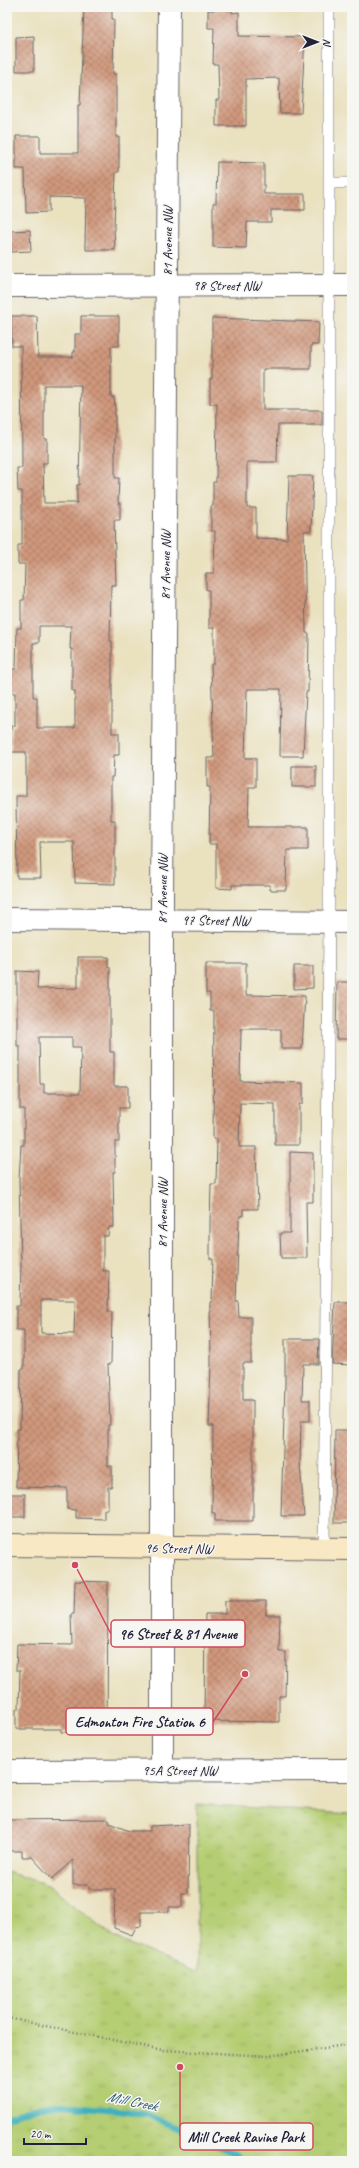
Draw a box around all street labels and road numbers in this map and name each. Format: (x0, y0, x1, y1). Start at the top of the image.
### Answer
street label: 81 Avenue NW (159, 204, 176, 276)
street label: 98 Street NW (193, 277, 263, 294)
street label: 81 Avenue NW (157, 528, 174, 600)
street label: 81 Avenue NW (154, 852, 171, 924)
street label: 97 Street NW (182, 911, 252, 930)
street label: 81 Avenue NW (154, 1176, 171, 1248)
street label: 96 Street NW (145, 1539, 215, 1558)
street label: 95A Street NW (142, 1762, 220, 1779)

